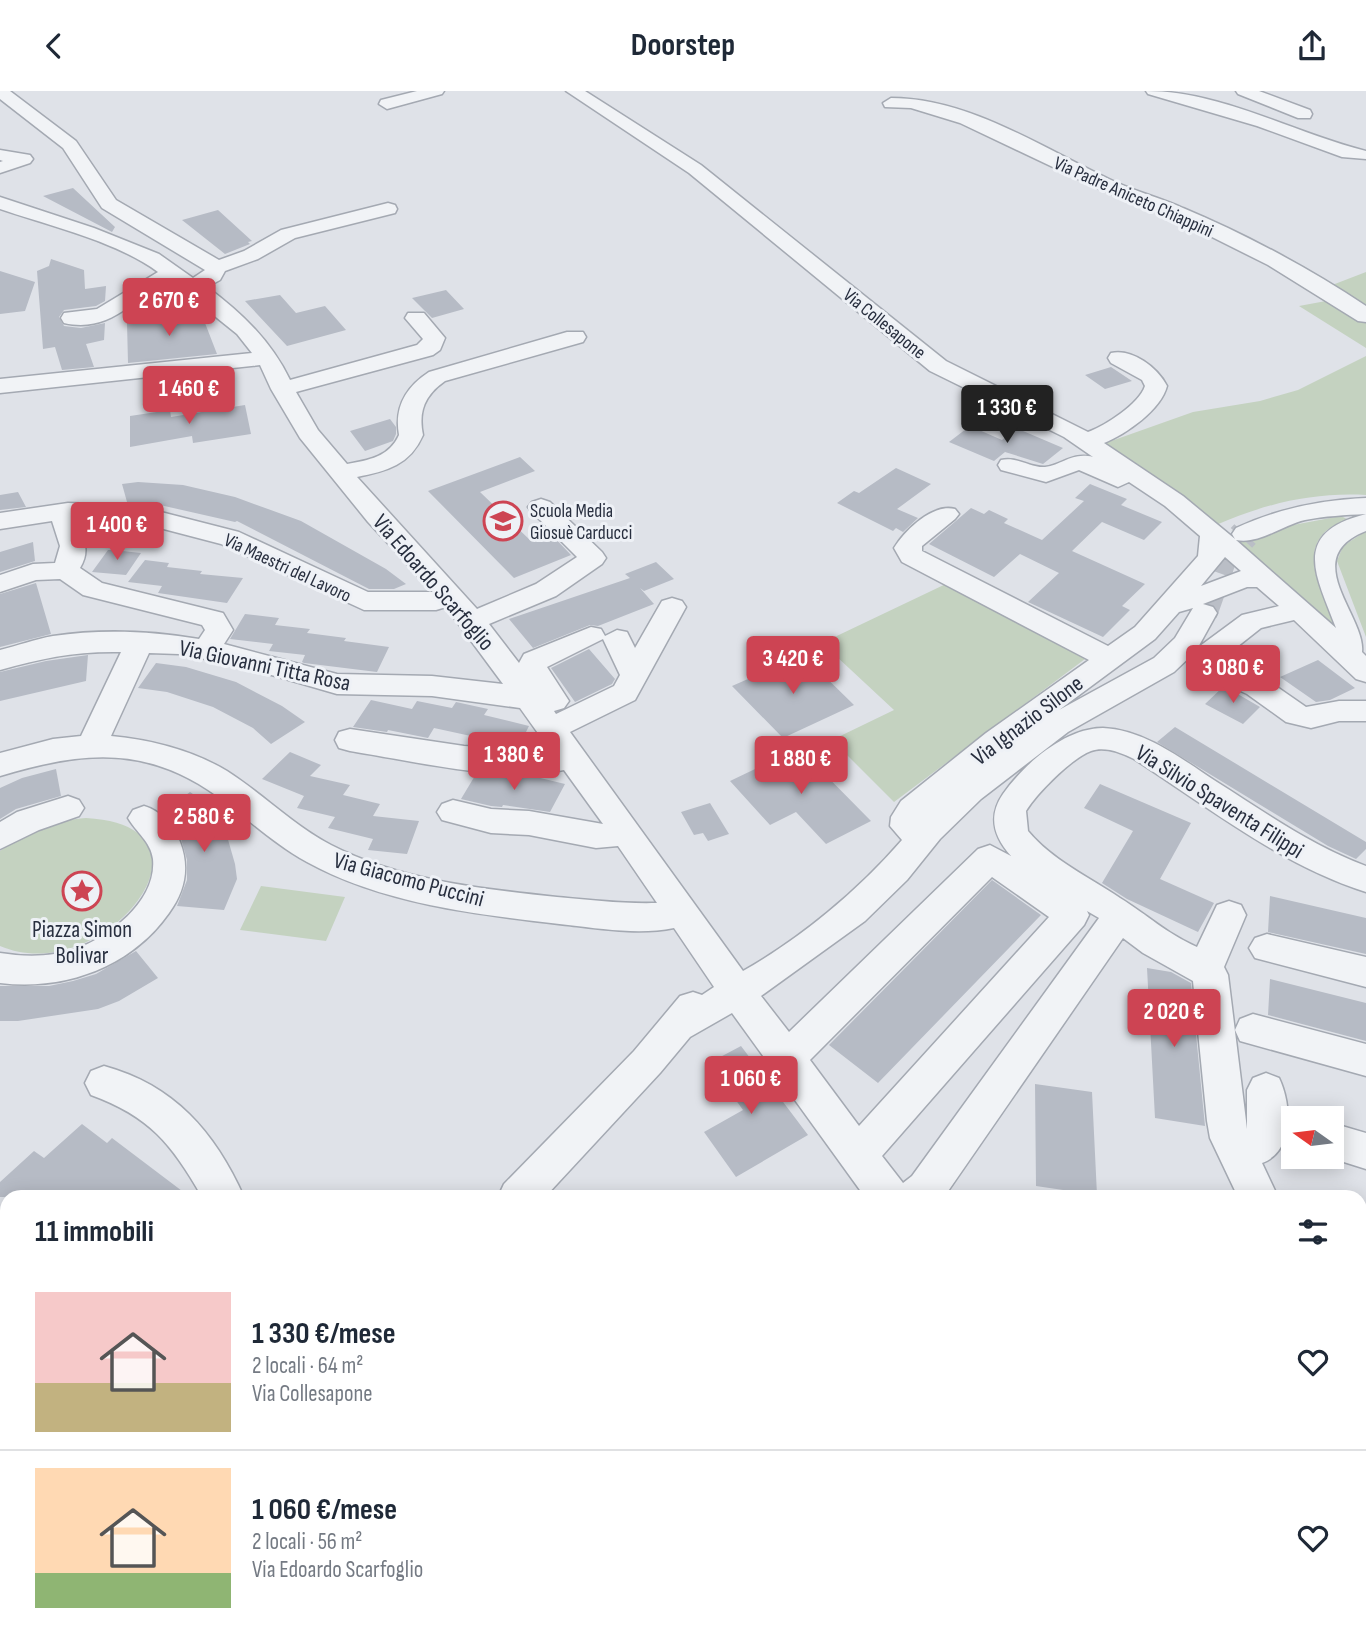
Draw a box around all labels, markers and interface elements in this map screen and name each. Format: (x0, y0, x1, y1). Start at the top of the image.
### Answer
text: Doorstep (631, 26, 735, 65)
icon: back (35, 27, 73, 65)
icon: share (1293, 27, 1331, 65)
street label: Via Padre Aniceto Chiappini (1050, 152, 1217, 243)
pin: 2 670 € (104, 279, 234, 338)
street label: Via Collesapone (838, 284, 930, 364)
text: 2 670 € (139, 287, 199, 315)
pin: 1 460 € (124, 367, 254, 426)
text: 1 460 € (159, 375, 219, 403)
pin: 1 330 € (942, 385, 1072, 445)
text: 1 330 € (977, 394, 1037, 422)
school or university icon: Scuola Media Giosuè Carducci (482, 500, 524, 542)
place label: Scuola Media Giosuè Carducci (530, 500, 632, 545)
pin: 1 400 € (52, 503, 182, 562)
street label: Via Edoardo Scarfoglio (366, 509, 500, 657)
text: 1 400 € (87, 511, 147, 539)
street label: Via Maestri del Lavoro (220, 529, 355, 608)
street label: Via Giovanni Titta Rosa (177, 634, 353, 698)
pin: 3 420 € (728, 637, 858, 696)
text: 3 420 € (762, 645, 824, 673)
pin: 3 080 € (1168, 645, 1298, 705)
text: 3 080 € (1202, 654, 1264, 682)
street label: Via Ignazio Silone (966, 670, 1089, 772)
pin: 1 380 € (449, 733, 579, 792)
pin: 1 880 € (736, 737, 866, 796)
street label: Via Silvio Spaventa Filippi (1130, 739, 1309, 865)
text: 1 380 € (484, 741, 544, 769)
text: 1 880 € (771, 745, 831, 773)
pin: 2 580 € (139, 795, 269, 854)
text: 2 580 € (174, 803, 234, 831)
street label: Via Giacomo Puccini (331, 846, 487, 913)
place icon: Piazza Simon Bolivar (61, 870, 103, 912)
place label: Piazza Simon Bolivar (32, 916, 132, 970)
pin: 2 020 € (1109, 989, 1239, 1049)
text: 2 020 € (1144, 998, 1204, 1026)
pin: 1 060 € (686, 1056, 816, 1116)
text: 1 060 € (721, 1065, 781, 1093)
north arrow (1281, 1106, 1344, 1169)
map controls (1281, 1106, 1344, 1169)
icon: filters (1294, 1213, 1332, 1251)
text: 11 immobili (35, 1214, 154, 1250)
text: 1 330 €/mese (252, 1316, 396, 1352)
icon: home (91, 1320, 175, 1404)
icon: heart (1294, 1343, 1332, 1381)
text: 2 locali · 64 m² (252, 1352, 363, 1380)
text: Via Collesapone (252, 1380, 373, 1408)
text: 1 060 €/mese (252, 1492, 397, 1528)
icon: home (91, 1496, 175, 1580)
icon: heart (1294, 1519, 1332, 1557)
text: 2 locali · 56 m² (252, 1528, 363, 1556)
text: Via Edoardo Scarfoglio (252, 1556, 423, 1584)

